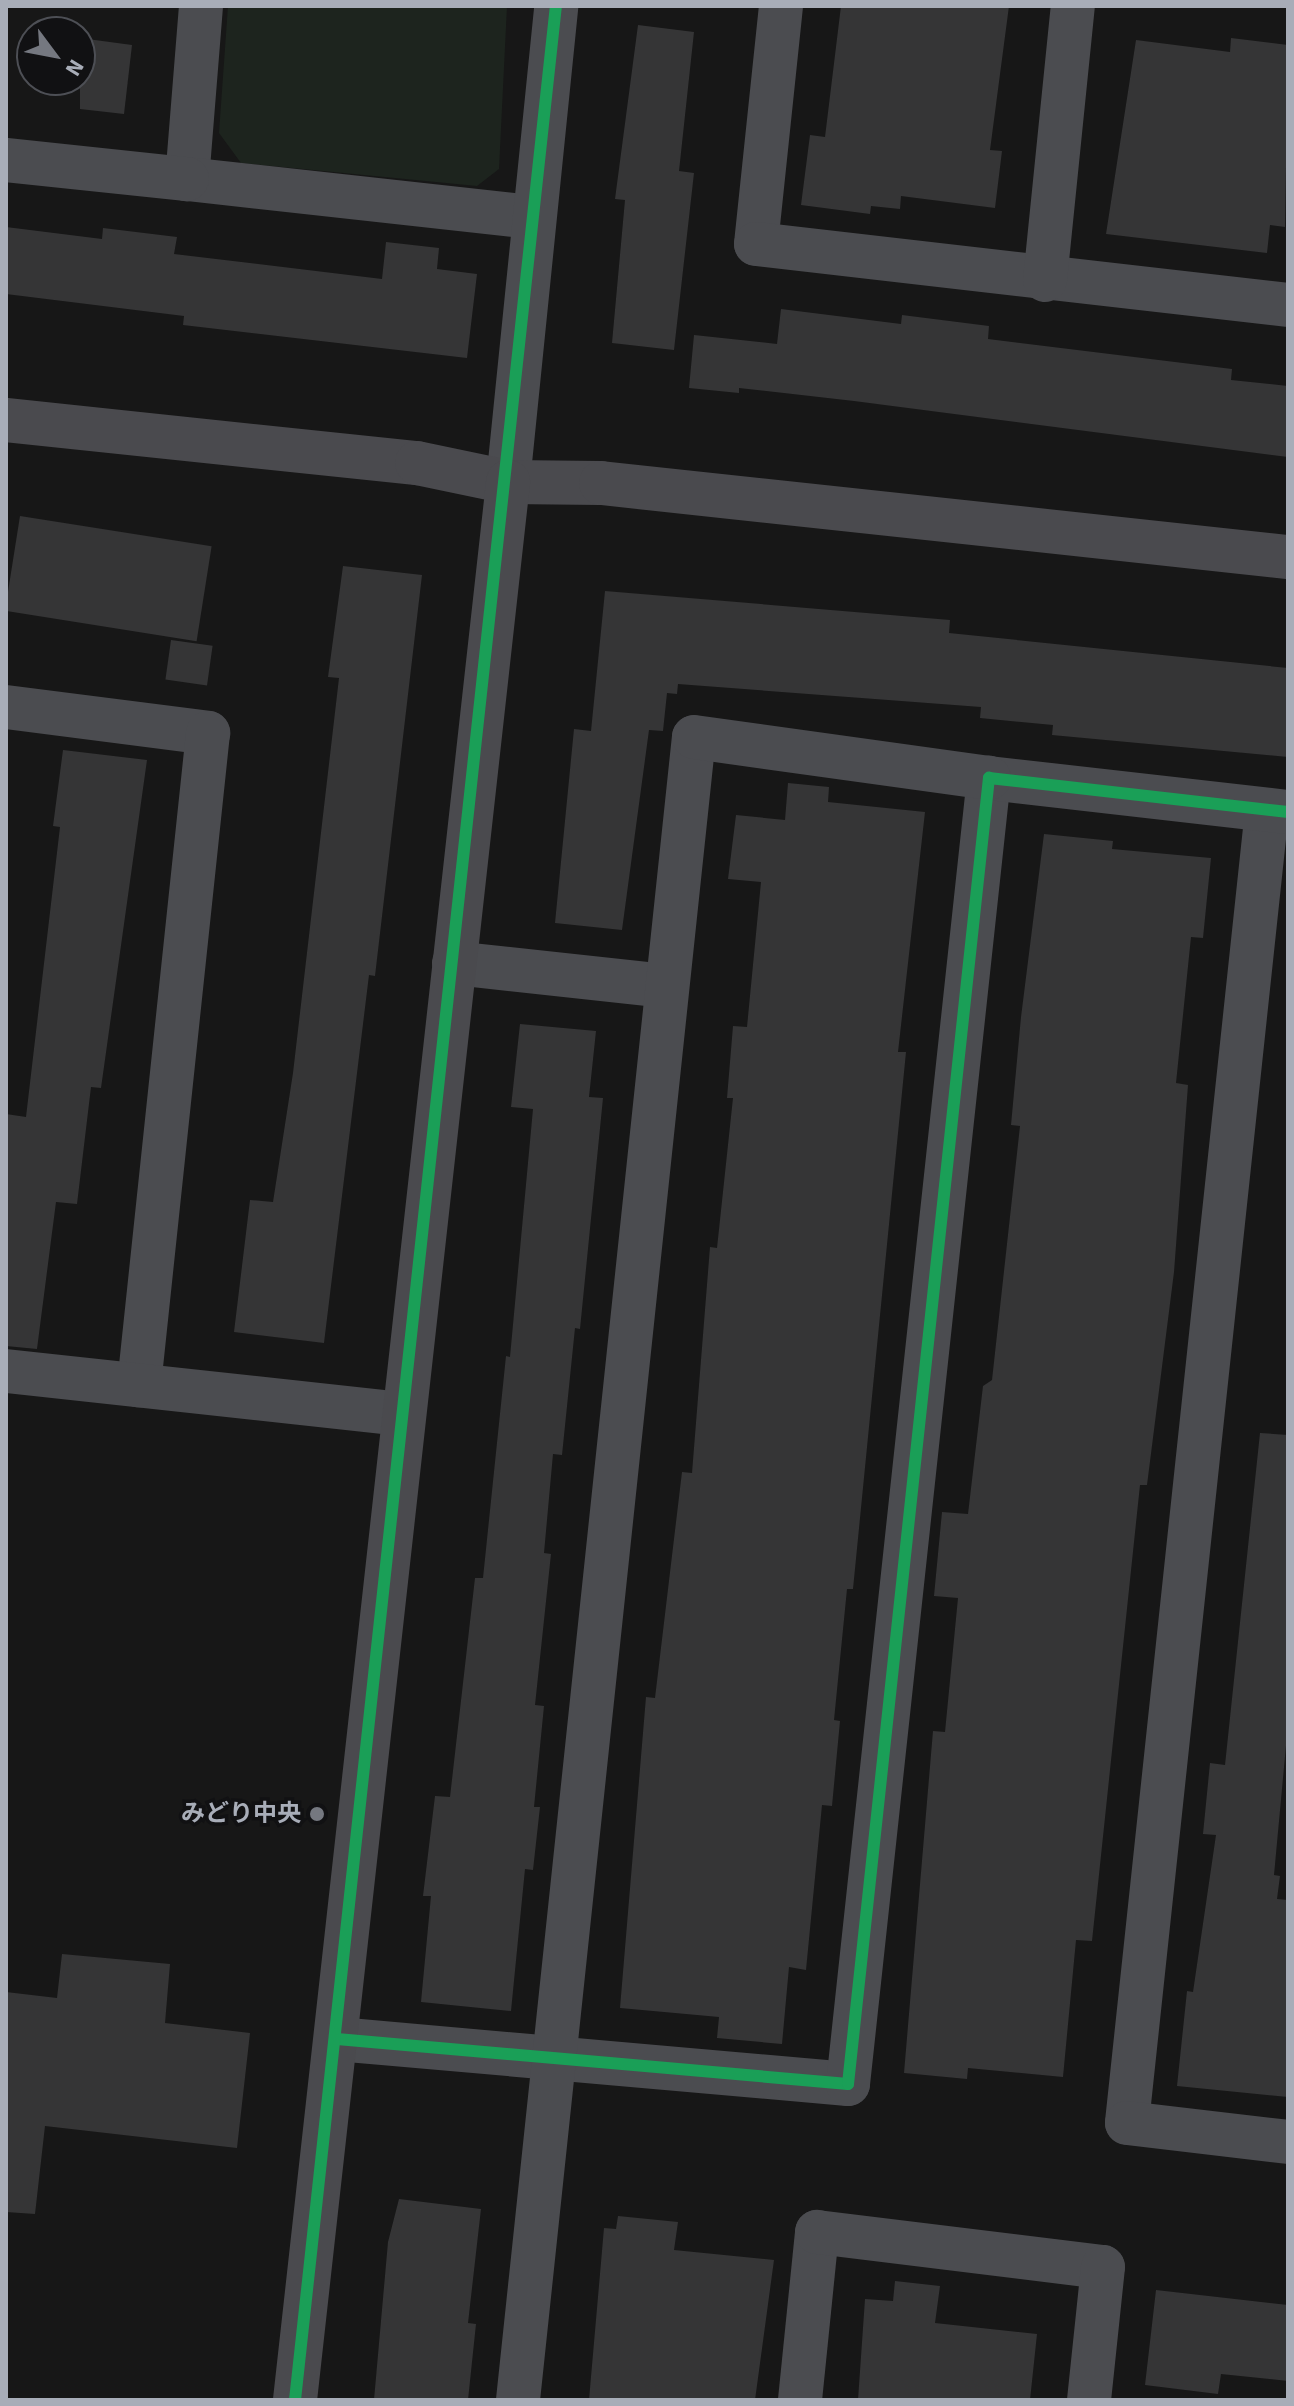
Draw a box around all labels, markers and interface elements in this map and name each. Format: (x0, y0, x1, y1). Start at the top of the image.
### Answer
north arrow (16, 16, 96, 96)
text: N (57, 53, 92, 82)
place label: みどり中央 (181, 1800, 301, 1828)
marker: みどり中央 (308, 1805, 326, 1823)

